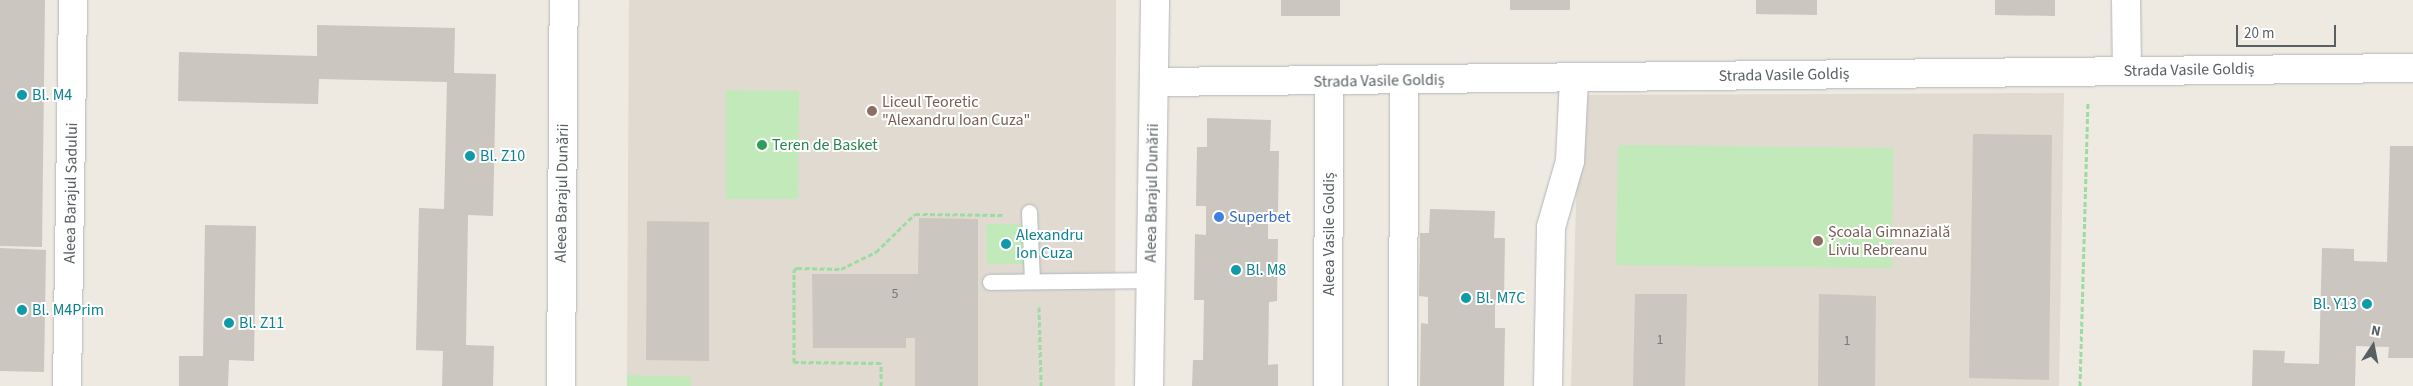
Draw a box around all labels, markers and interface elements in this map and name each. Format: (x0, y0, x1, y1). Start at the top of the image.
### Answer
scale bar (2238, 15, 2338, 47)
text: 20 m (2244, 23, 2274, 44)
street label: Strada Vasile Goldiș (2123, 59, 2255, 81)
street label: Strada Vasile Goldiș (1718, 64, 1850, 86)
street label: Strada Vasile Goldiș (1313, 70, 1445, 92)
place label: Bl. M4 (32, 85, 72, 105)
marker: Bl. M4 (16, 89, 28, 101)
place label: Liceul Teoretic "Alexandru Ioan Cuza" (882, 92, 1030, 130)
marker: Liceul Teoretic "Alexandru Ioan Cuza" (866, 105, 878, 117)
street label: Aleea Barajul Sadului (60, 122, 82, 264)
street label: Aleea Barajul Dunării (551, 123, 573, 263)
street label: Aleea Barajul Dunării (1141, 123, 1163, 263)
place label: Teren de Basket (772, 135, 878, 155)
marker: Teren de Basket (756, 139, 768, 151)
place label: Bl. Z10 (480, 146, 525, 166)
marker: Bl. Z10 (464, 150, 476, 162)
street label: Aleea Vasile Goldiș (1319, 172, 1339, 296)
place label: Superbet (1229, 207, 1291, 227)
marker: Superbet (1213, 211, 1225, 223)
place label: Școala Gimnazială Liviu Rebreanu (1828, 222, 1950, 260)
place label: Alexandru Ion Cuza (1016, 225, 1084, 263)
marker: Școala Gimnazială Liviu Rebreanu (1812, 235, 1824, 247)
marker: Alexandru Ion Cuza (1000, 238, 1012, 250)
place label: Bl. M8 (1246, 260, 1286, 280)
marker: Bl. M8 (1230, 264, 1242, 276)
house number: 5 (892, 286, 898, 302)
place label: Bl. M7C (1476, 288, 1525, 308)
marker: Bl. M7C (1460, 292, 1472, 304)
place label: Bl. Y13 (2313, 294, 2357, 314)
marker: Bl. Y13 (2361, 298, 2373, 310)
place label: Bl. M4Prim (32, 300, 104, 320)
marker: Bl. M4Prim (16, 304, 28, 316)
place label: Bl. Z11 (239, 313, 284, 333)
marker: Bl. Z11 (223, 317, 235, 329)
north arrow (2348, 321, 2398, 371)
text: N (2369, 321, 2382, 342)
house number: 1 (1657, 332, 1663, 348)
house number: 1 (1844, 333, 1850, 349)

